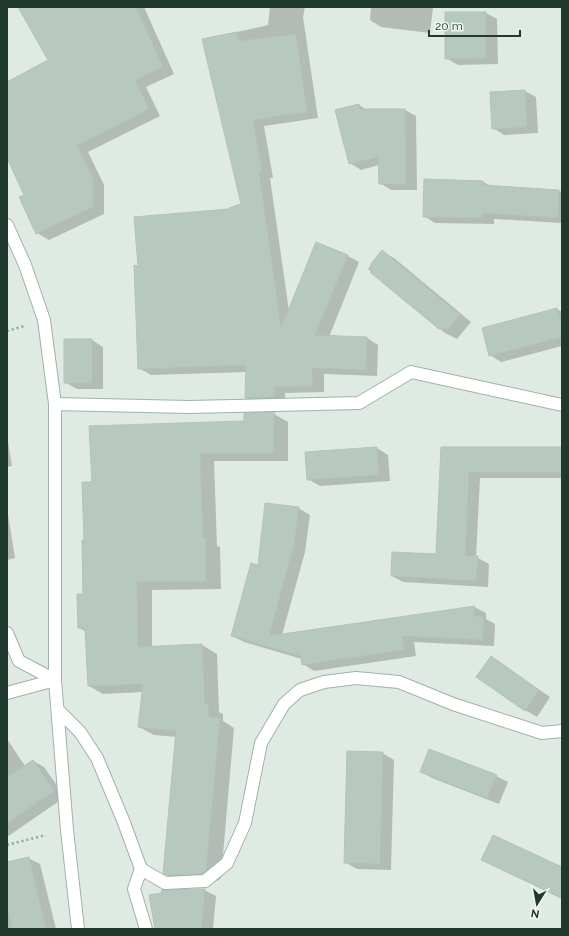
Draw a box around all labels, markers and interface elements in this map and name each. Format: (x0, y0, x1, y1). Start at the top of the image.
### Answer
scale bar (429, 12, 520, 38)
text: 20 m (435, 19, 463, 33)
north arrow (517, 884, 557, 924)
text: N (530, 906, 541, 921)

